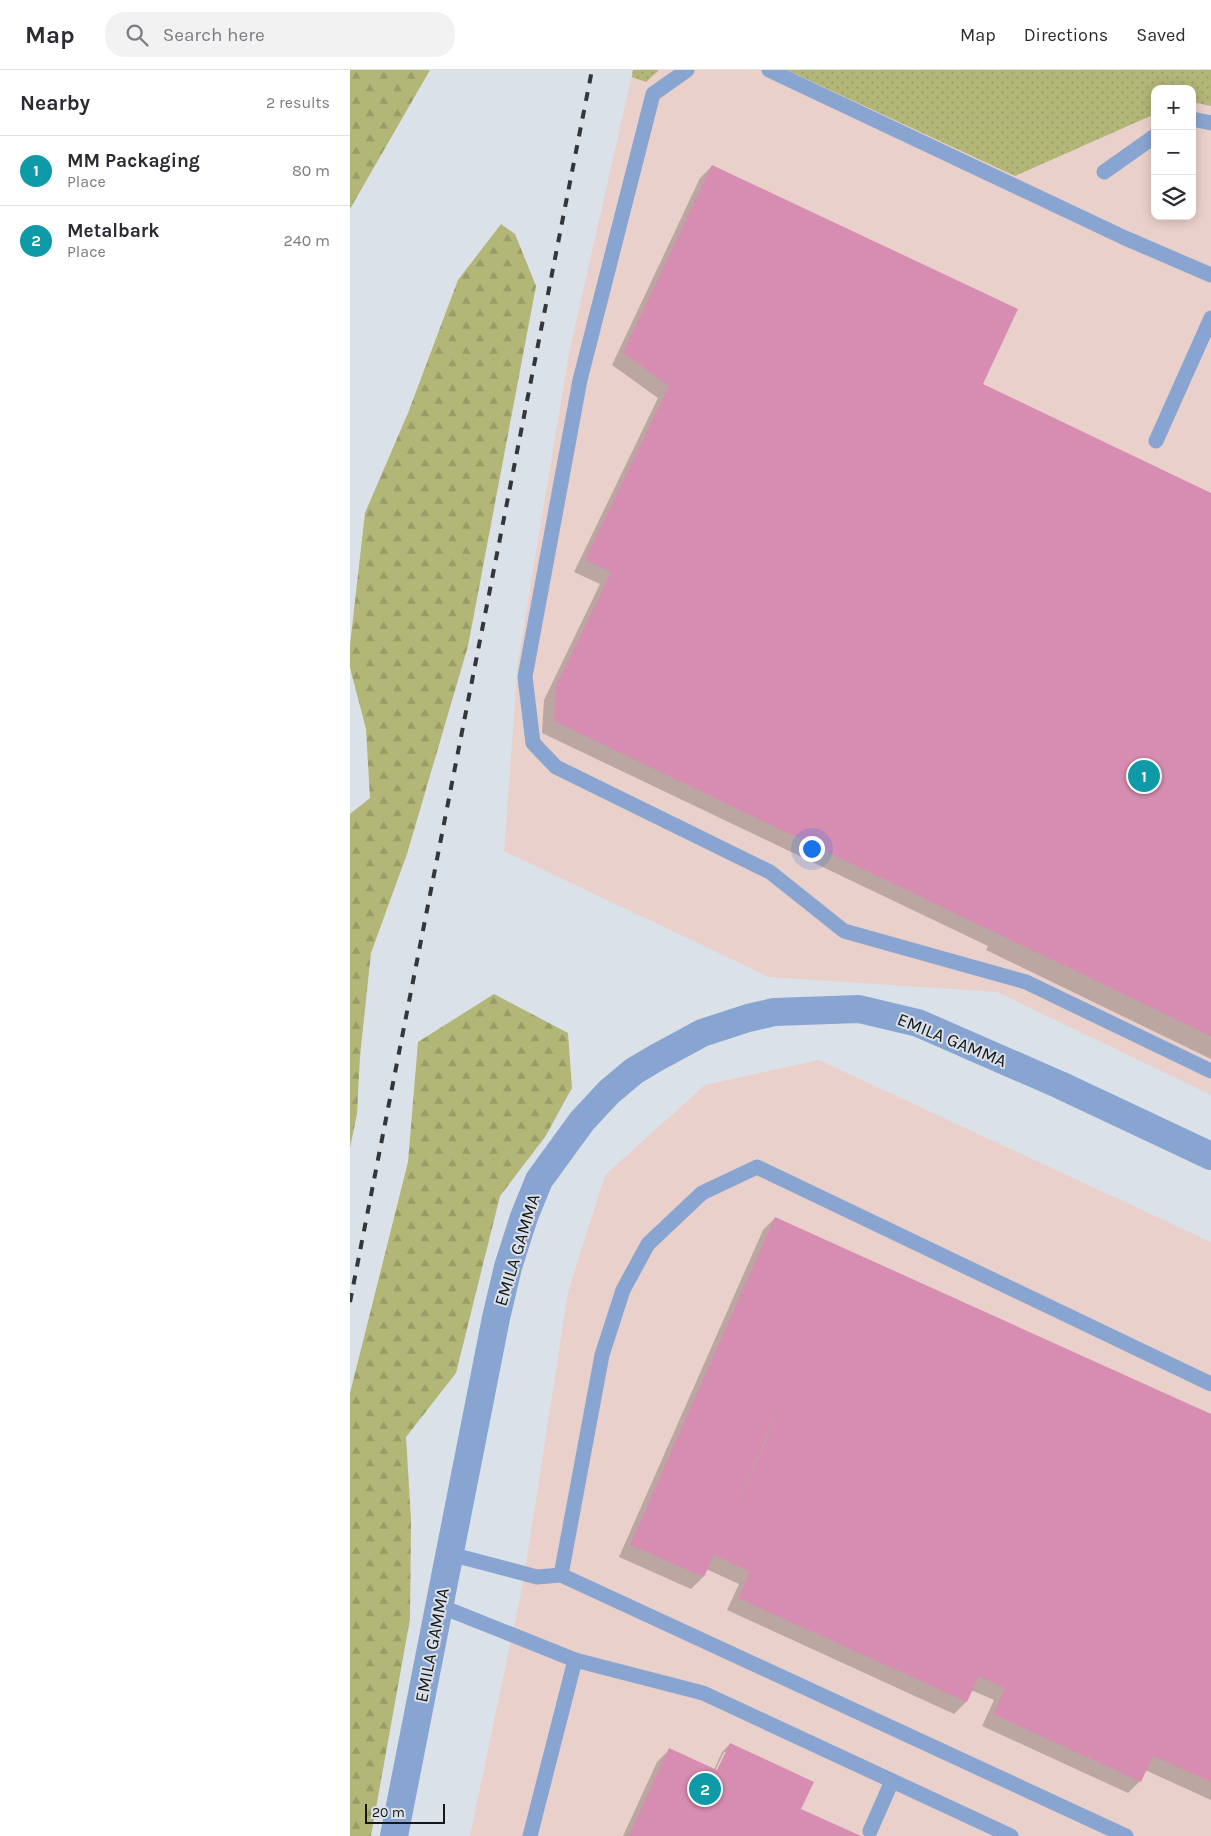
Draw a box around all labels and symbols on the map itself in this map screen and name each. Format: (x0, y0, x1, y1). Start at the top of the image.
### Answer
pin: 1 (1128, 757, 1160, 795)
your location (799, 836, 825, 862)
street label: EMILA GAMMA (894, 1008, 1010, 1072)
street label: EMILA GAMMA (489, 1191, 545, 1309)
street label: EMILA GAMMA (410, 1586, 454, 1704)
pin: 2 (689, 1770, 721, 1808)
scale bar (365, 1801, 445, 1824)

